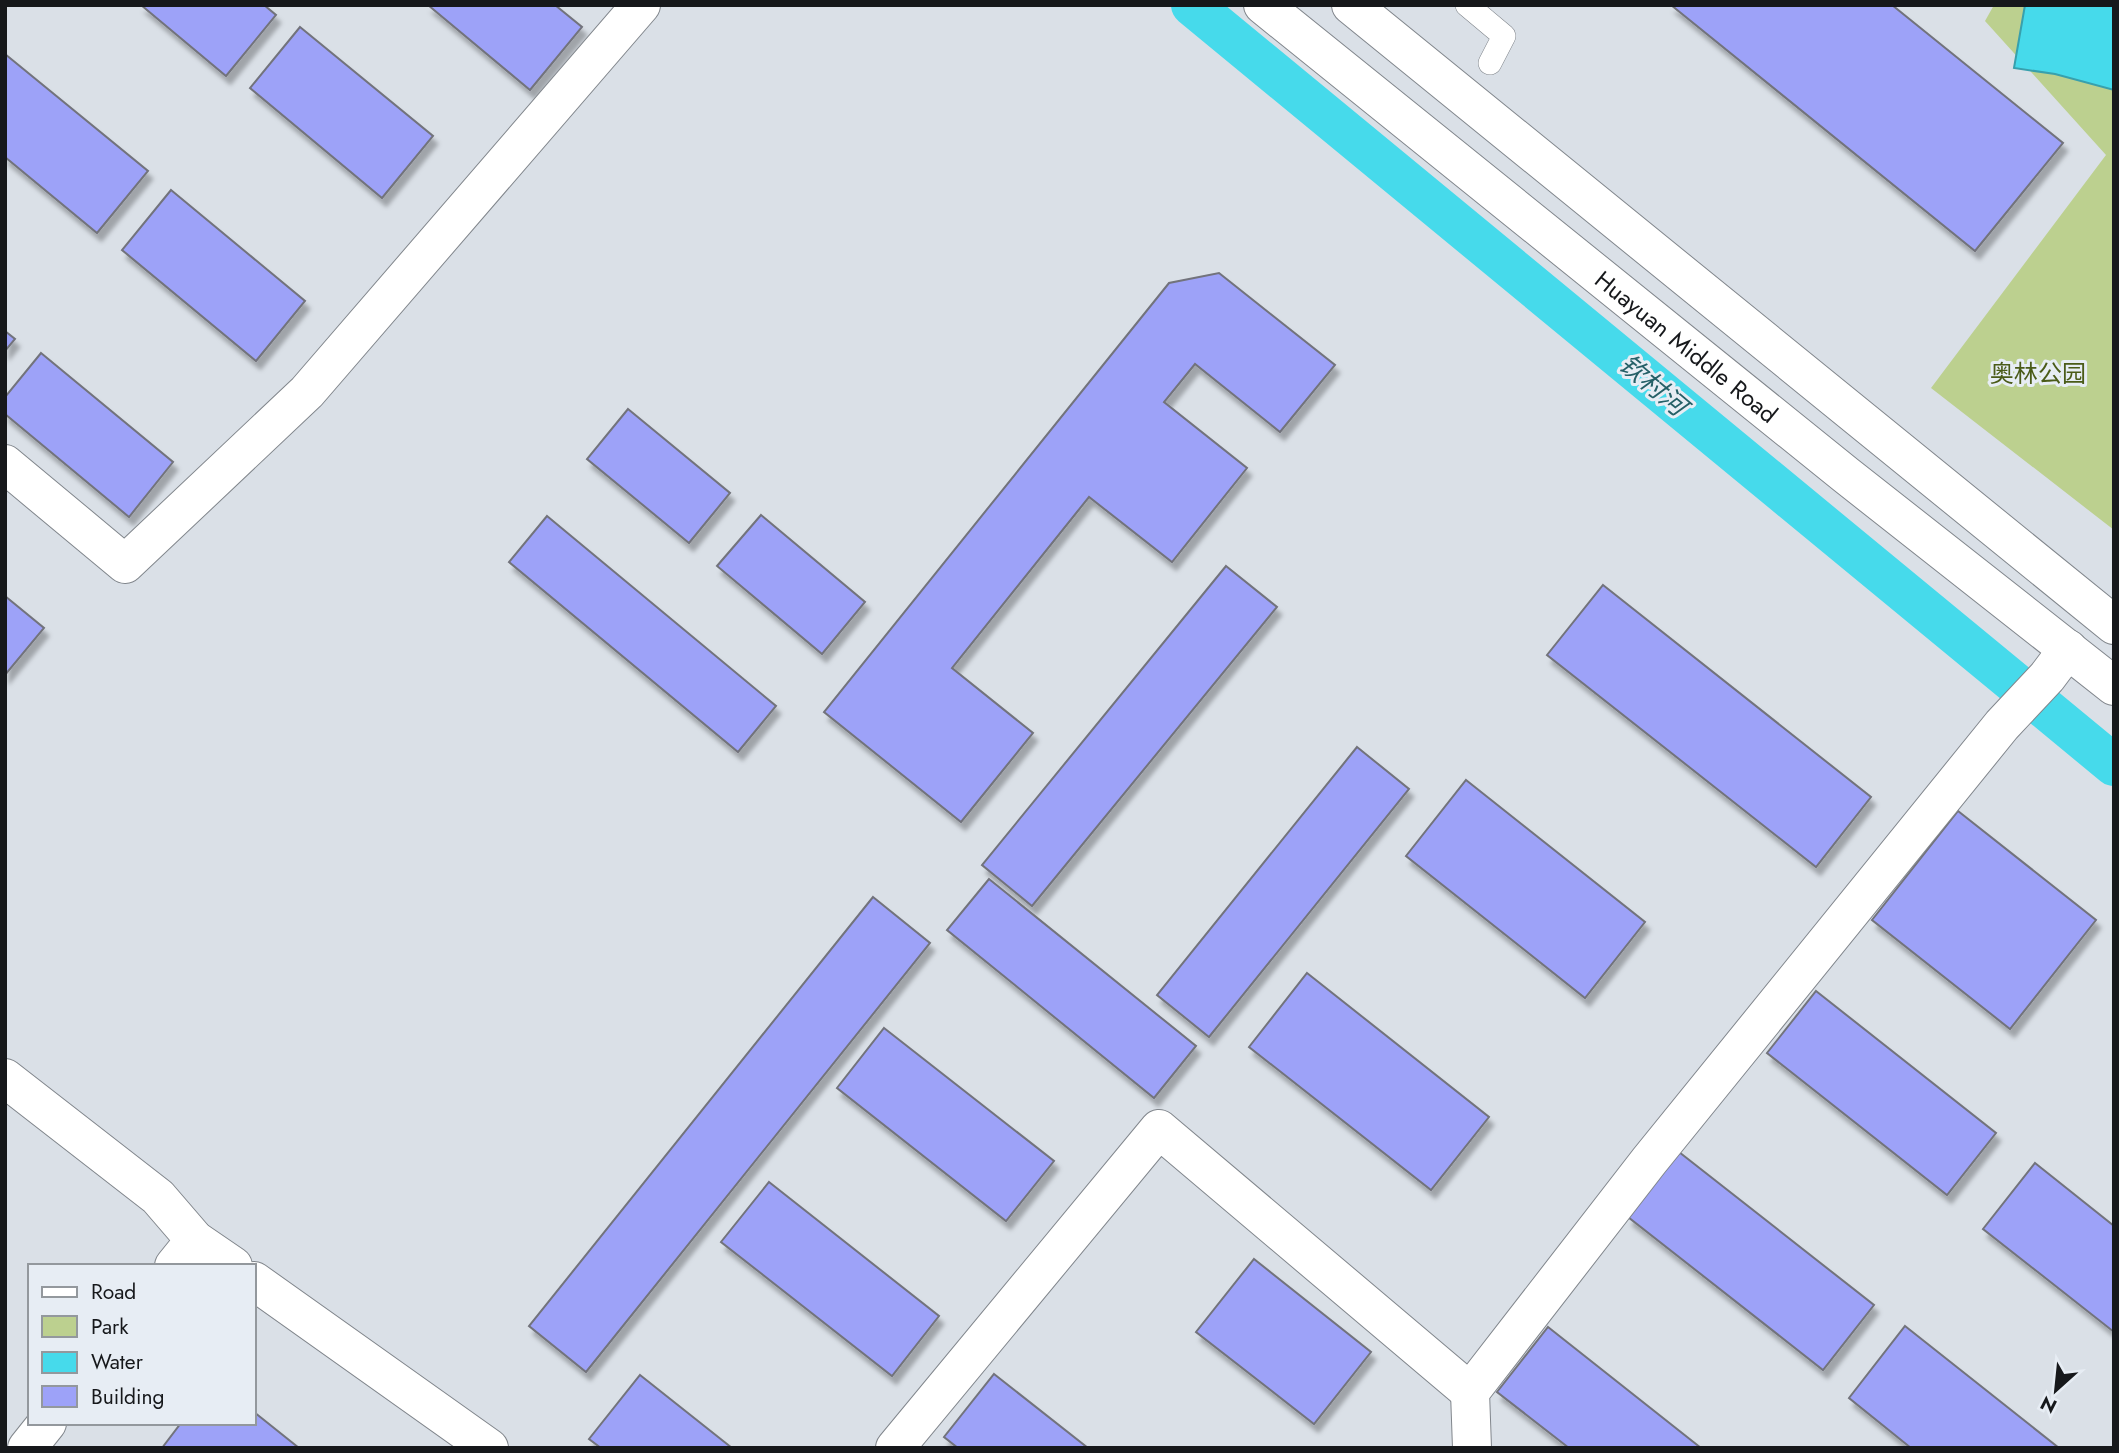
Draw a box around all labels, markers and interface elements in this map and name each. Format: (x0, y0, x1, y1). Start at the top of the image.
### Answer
street label: Huayuan Middle Road (1588, 262, 1785, 431)
water label: 钦村河 (1611, 345, 1699, 428)
park label: 奥林公园 (1990, 356, 2086, 391)
legend (28, 1264, 256, 1425)
text: Road (91, 1277, 136, 1307)
text: Park (91, 1312, 129, 1342)
text: Water (91, 1347, 144, 1377)
north arrow (2021, 1355, 2091, 1425)
text: Building (91, 1382, 164, 1412)
text: N (2036, 1389, 2061, 1420)

